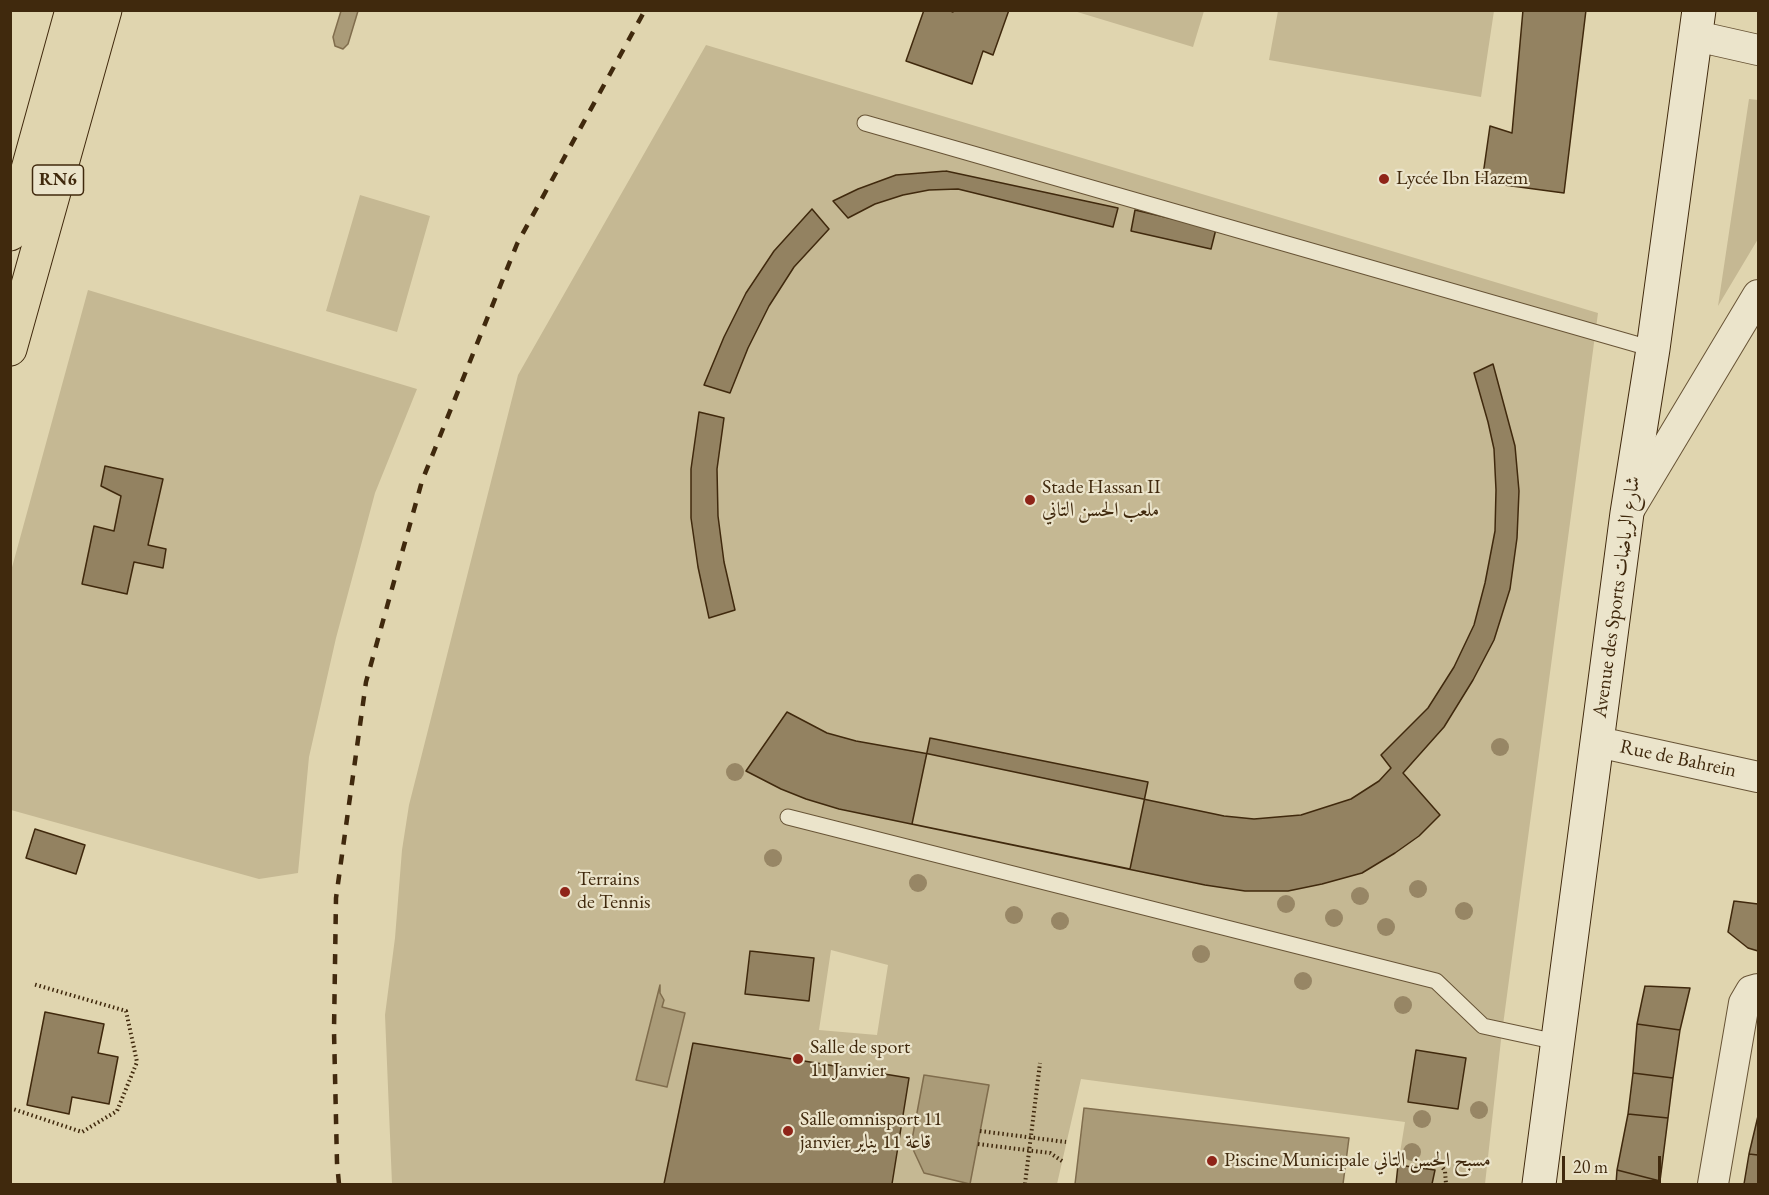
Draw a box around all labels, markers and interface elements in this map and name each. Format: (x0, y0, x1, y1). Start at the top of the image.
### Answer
road number: RN6 (32, 165, 84, 195)
place label: Lycée Ibn Hazem (1396, 167, 1528, 191)
marker: Lycée Ibn Hazem (1377, 172, 1391, 186)
street label: Avenue des Sports شارع الرياضات (1588, 475, 1646, 719)
place label: Stade Hassan II ملعب الحسن التاني (1042, 476, 1161, 523)
marker: Stade Hassan II ملعب الحسن التاني (1023, 493, 1037, 507)
street label: Rue de Bahrein (1618, 735, 1738, 783)
place label: Terrains de Tennis (577, 868, 650, 915)
marker: Terrains de Tennis (558, 885, 572, 899)
place label: Salle de sport 11 Janvier (810, 1036, 910, 1083)
marker: Salle de sport 11 Janvier (791, 1052, 805, 1066)
place label: Salle omnisport 11 janvier قاعة 11 يناير (800, 1108, 942, 1155)
marker: Salle omnisport 11 janvier قاعة 11 يناير (781, 1124, 795, 1138)
scale bar (1565, 1144, 1664, 1182)
place label: Piscine Municipale مسبح الحسن التاني (1224, 1149, 1491, 1173)
marker: Piscine Municipale مسبح الحسن التاني (1205, 1154, 1219, 1168)
text: 20 m (1573, 1155, 1608, 1178)

